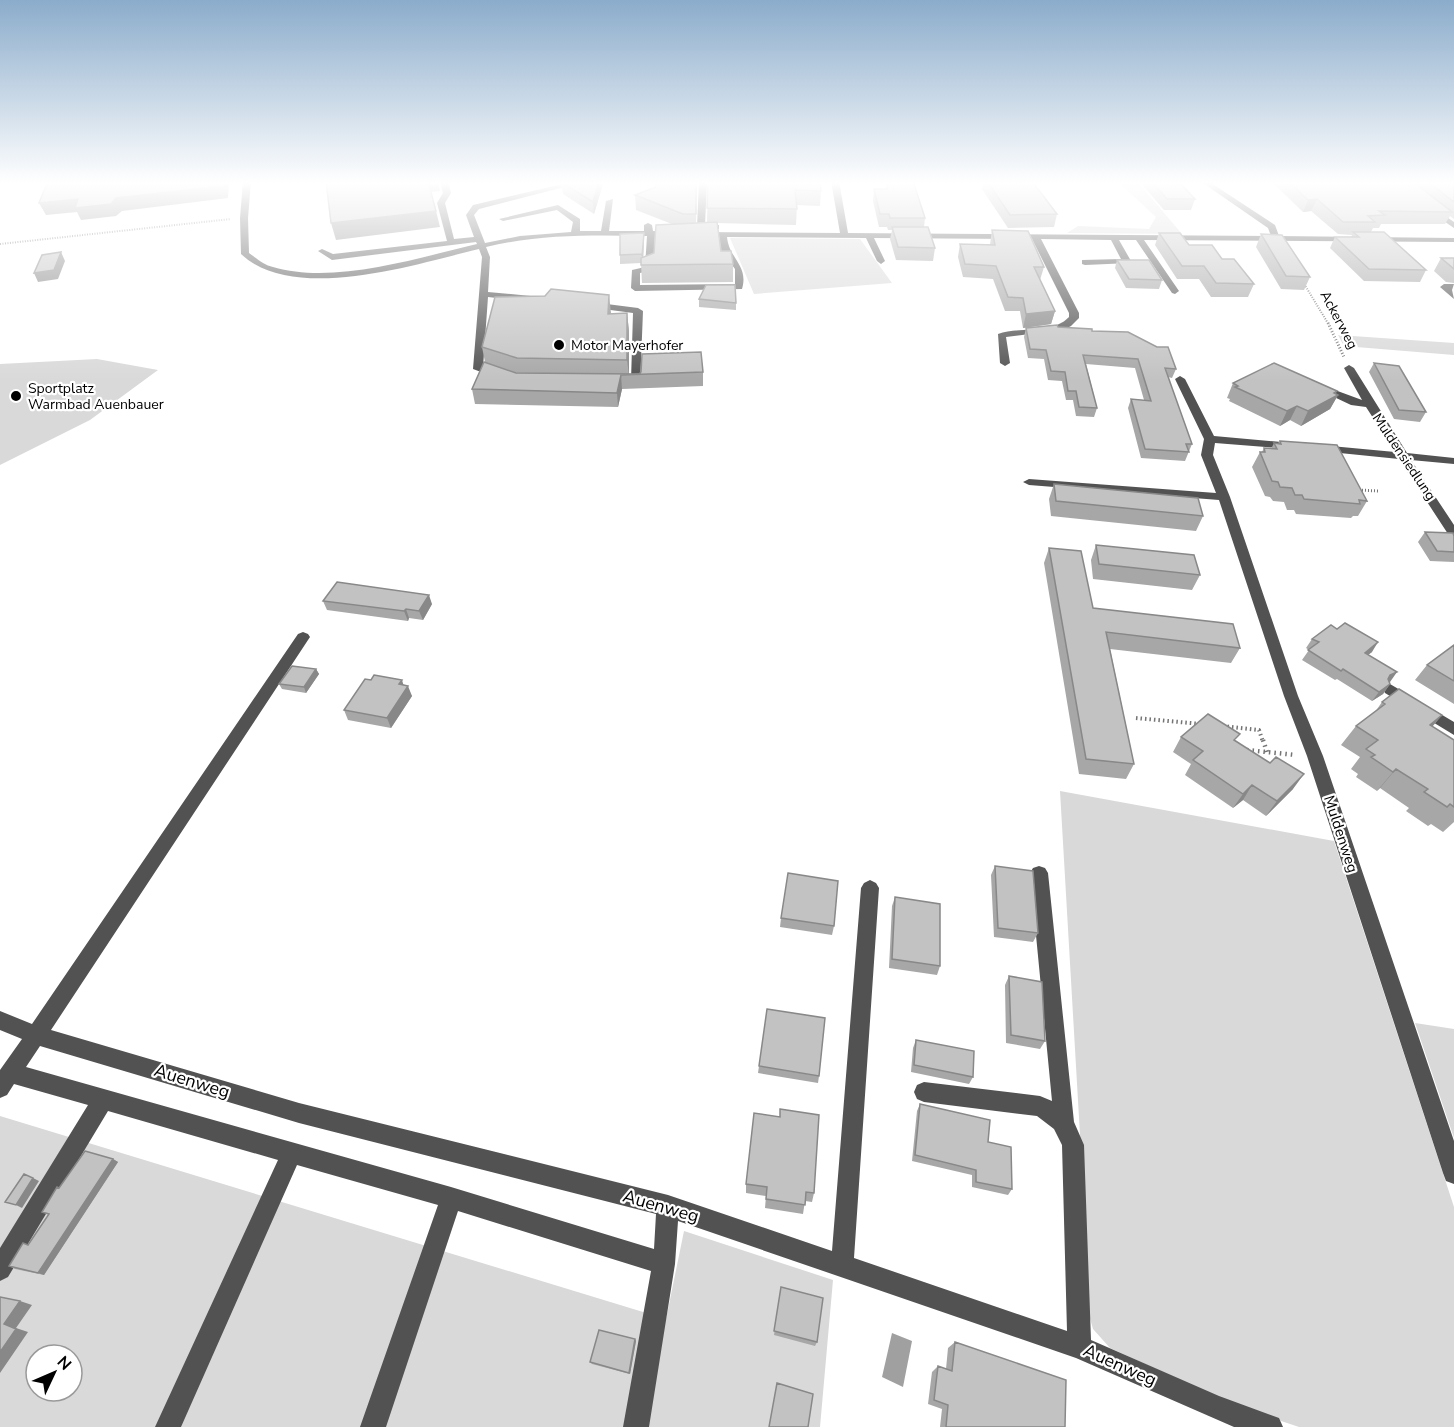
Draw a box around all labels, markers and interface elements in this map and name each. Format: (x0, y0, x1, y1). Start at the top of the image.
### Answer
street label: Ackerweg (1316, 287, 1362, 353)
place label: Motor Mayerhofer (571, 336, 683, 355)
marker: Motor Mayerhofer (552, 338, 566, 352)
place label: Sportplatz Warmbad Auenbauer (28, 379, 164, 414)
marker: Sportplatz Warmbad Auenbauer (9, 389, 23, 403)
street label: Muldensiedlung (1368, 410, 1440, 504)
street label: Muldenweg (1319, 793, 1363, 875)
street label: Auenweg (151, 1058, 233, 1104)
street label: Auenweg (620, 1184, 702, 1228)
street label: Auenweg (1079, 1338, 1161, 1392)
north arrow (24, 1343, 84, 1403)
text: N (52, 1351, 76, 1375)

